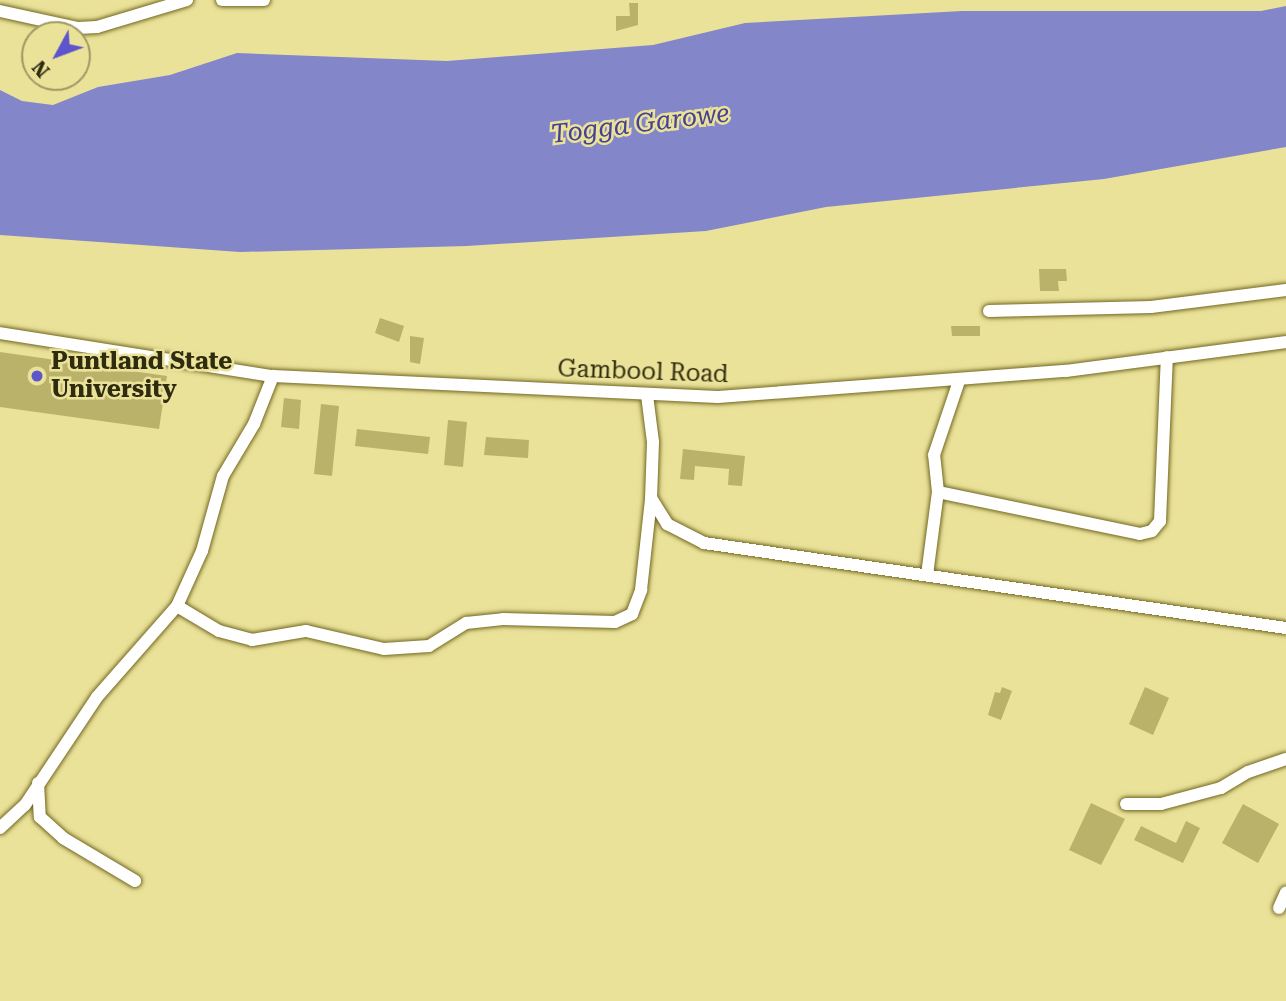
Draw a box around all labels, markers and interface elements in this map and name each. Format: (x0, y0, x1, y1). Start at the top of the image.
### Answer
north arrow (21, 21, 91, 91)
text: N (28, 56, 55, 82)
water label: Togga Garowe (549, 98, 731, 150)
place label: Puntland State University (51, 348, 232, 404)
street label: Gambool Road (557, 355, 729, 389)
marker: Puntland State University (29, 368, 45, 384)

